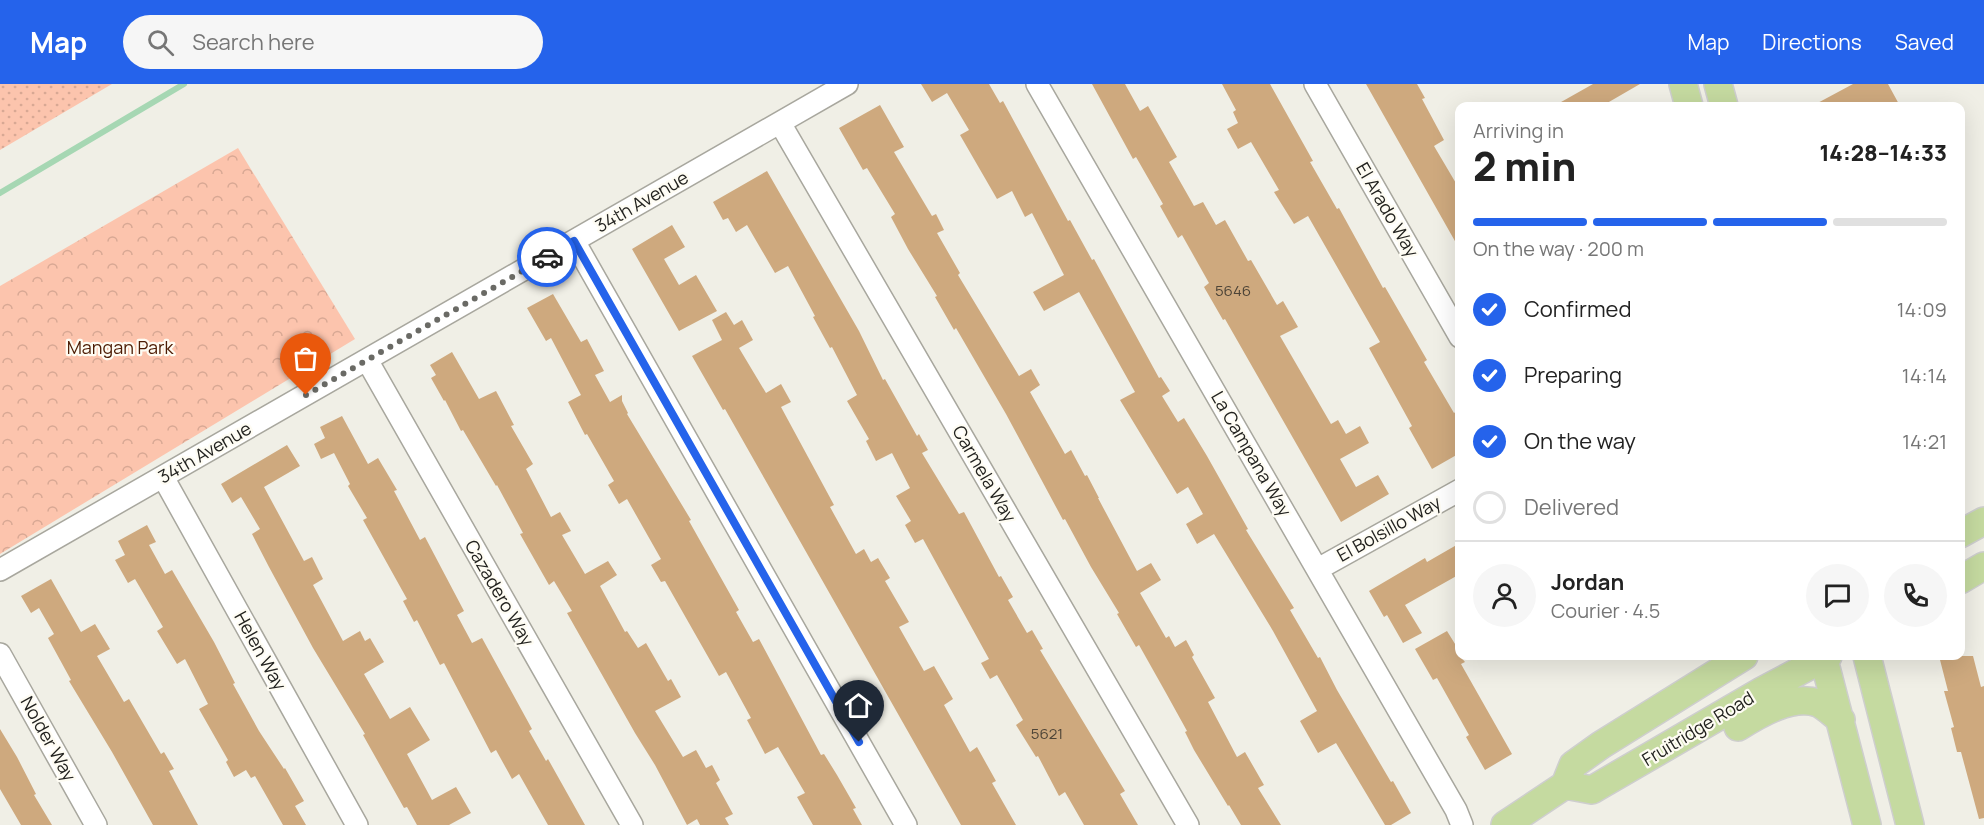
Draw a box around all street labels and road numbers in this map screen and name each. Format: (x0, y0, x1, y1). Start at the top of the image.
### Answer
street label: El Arado Way (1351, 158, 1425, 262)
street label: 34th Avenue (591, 165, 692, 237)
street label: La Campana Way (1206, 386, 1298, 521)
street label: 34th Avenue (154, 416, 255, 488)
street label: Carmela Way (948, 421, 1022, 527)
street label: El Bolsillo Way (1332, 489, 1445, 567)
street label: Cazadero Way (460, 535, 540, 650)
street label: Helen Way (229, 607, 293, 695)
street label: Fruitridge Road (1637, 685, 1758, 771)
street label: Nolder Way (16, 692, 82, 786)

